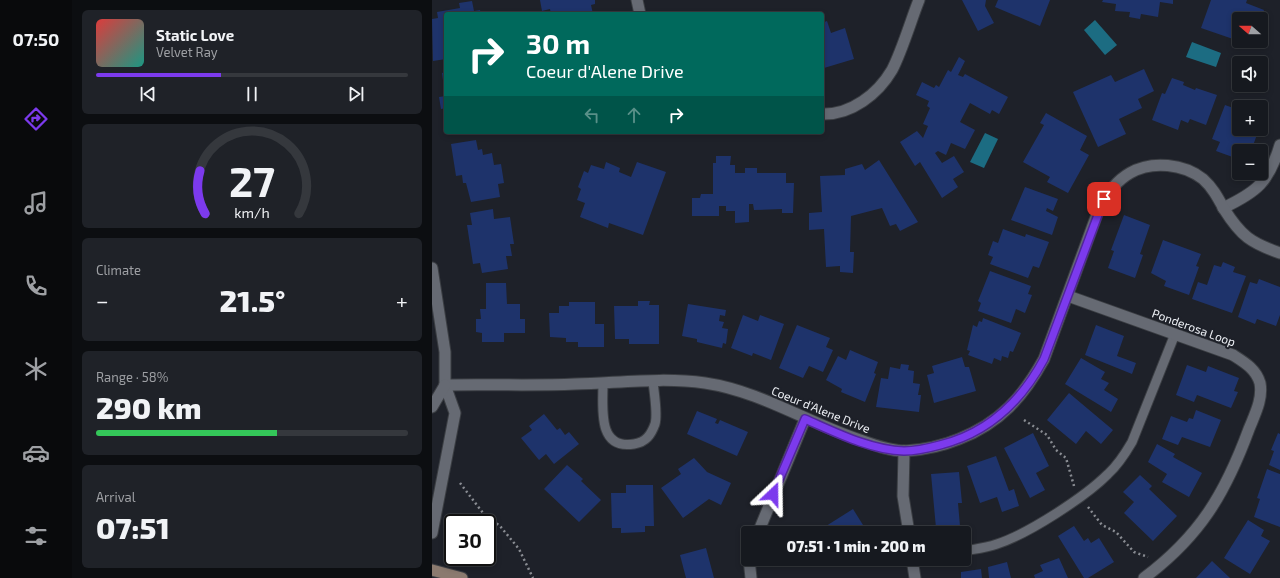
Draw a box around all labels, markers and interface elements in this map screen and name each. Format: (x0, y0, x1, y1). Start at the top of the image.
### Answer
north arrow (1232, 12, 1268, 48)
map controls (1232, 12, 1268, 180)
text: Static Love (156, 26, 234, 44)
text: 30 m (526, 26, 590, 60)
text: 07:50 (13, 28, 59, 50)
icon: right (460, 28, 512, 80)
text: Velvet Ray (156, 44, 218, 60)
button: sound (1232, 56, 1268, 92)
text: Coeur d'Alene Drive (526, 60, 684, 82)
icon: previous (137, 83, 159, 105)
icon: pause (241, 83, 263, 105)
icon: next (345, 83, 367, 105)
button: + (1232, 100, 1268, 136)
icon: left (581, 104, 603, 126)
icon: ahead (623, 104, 645, 126)
icon: right (665, 104, 687, 126)
icon: directions (22, 105, 50, 133)
button: − (1232, 144, 1268, 180)
text: 27 (229, 154, 275, 204)
pin (1087, 182, 1121, 216)
icon: arrive (1093, 188, 1115, 210)
icon: music (22, 189, 50, 217)
text: km/h (234, 203, 270, 220)
text: Climate (96, 262, 141, 278)
icon: phone (22, 272, 50, 300)
text: 21.5° (220, 282, 285, 318)
text: − (96, 287, 109, 313)
text: + (396, 287, 408, 313)
street label: Ponderosa Loop (1150, 305, 1238, 349)
icon: climate (22, 355, 50, 383)
text: Range · 58% (96, 369, 168, 385)
street label: Coeur d'Alene Drive (770, 383, 872, 435)
text: 290 km (96, 389, 202, 425)
icon: car (22, 439, 50, 467)
position arrow (752, 473, 794, 515)
text: Arrival (96, 489, 136, 505)
text: 07:51 (96, 509, 170, 545)
speed limit sign: 30 (444, 514, 496, 566)
icon: filters (22, 522, 50, 550)
text: 07:51 · 1 min · 200 m (787, 537, 925, 555)

